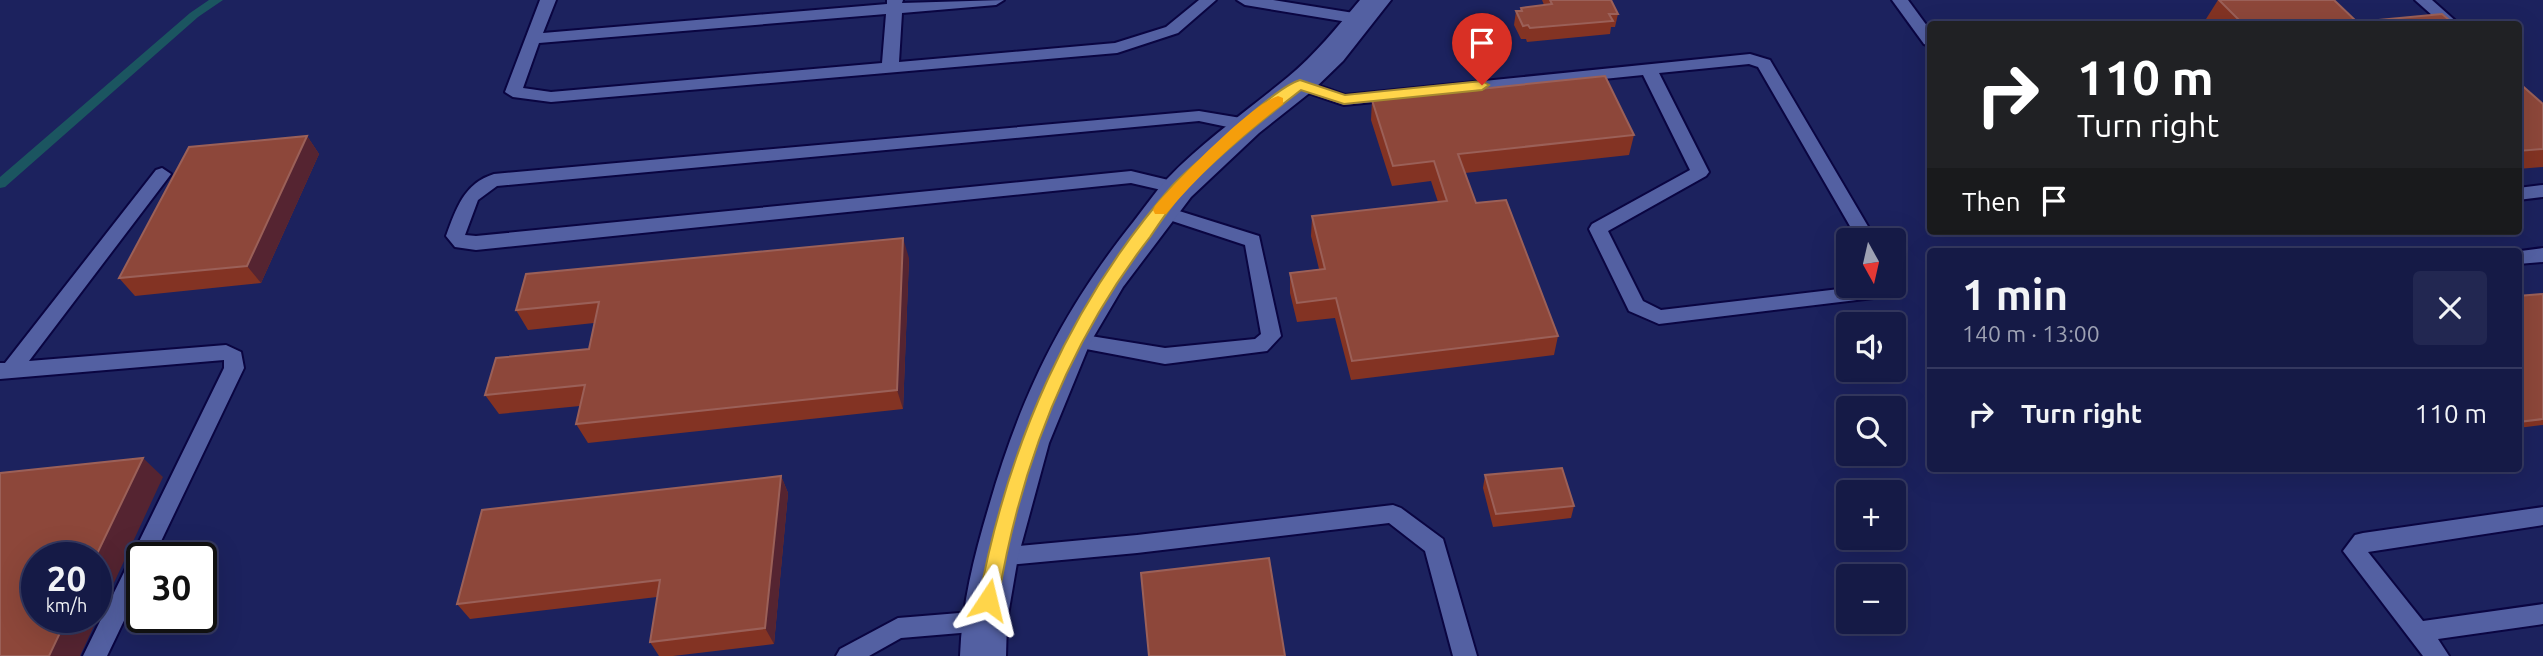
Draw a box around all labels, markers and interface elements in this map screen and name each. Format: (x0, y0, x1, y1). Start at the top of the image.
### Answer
pin (1452, 13, 1512, 85)
icon: arrive (1463, 24, 1501, 62)
icon: right (1962, 49, 2053, 140)
text: 110 m (2077, 49, 2214, 104)
text: Turn right (2077, 107, 2219, 143)
icon: arrive (2035, 182, 2073, 220)
text: Then (1962, 187, 2021, 216)
north arrow (1836, 228, 1906, 298)
map controls (1836, 228, 1906, 634)
text: 1 min (1962, 271, 2068, 318)
button: close (2413, 271, 2487, 345)
button: sound (1836, 312, 1906, 382)
text: 140 m · 13:00 (1962, 321, 2100, 346)
icon: right (1962, 395, 2000, 433)
button: search (1836, 396, 1906, 466)
text: Turn right (2021, 399, 2142, 428)
text: 110 m (2415, 399, 2487, 428)
button: + (1836, 480, 1906, 550)
speed limit sign: 30 (126, 542, 217, 633)
text: 20 (47, 558, 86, 598)
position arrow (951, 563, 1025, 637)
button: − (1836, 564, 1906, 634)
text: km/h (46, 595, 87, 615)

